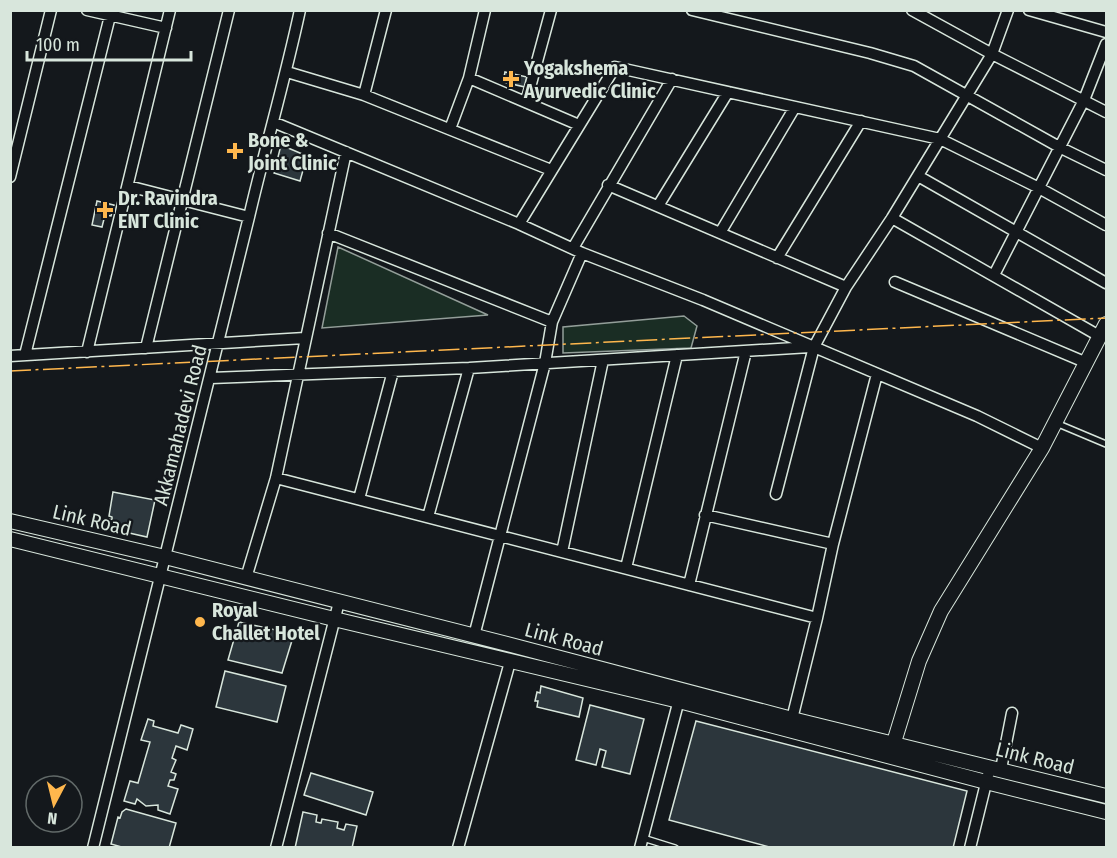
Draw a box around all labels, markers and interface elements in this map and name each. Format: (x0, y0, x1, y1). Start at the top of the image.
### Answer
scale bar (27, 24, 190, 62)
text: 100 m (36, 34, 80, 56)
place label: Yogakshema Ayurvedic Clinic (523, 56, 656, 103)
marker: Yogakshema Ayurvedic Clinic (502, 70, 520, 88)
place label: Bone & Joint Clinic (247, 128, 337, 175)
marker: Bone & Joint Clinic (226, 142, 244, 160)
place label: Dr. Ravindra ENT Clinic (118, 186, 218, 233)
marker: Dr. Ravindra ENT Clinic (96, 201, 114, 219)
street label: Akkamahadevi Road (148, 342, 212, 508)
street label: Link Road (50, 499, 134, 541)
place label: Royal Challet Hotel (212, 598, 320, 645)
marker: Royal Challet Hotel (193, 615, 207, 629)
street label: Link Road (522, 617, 606, 661)
street label: Link Road (993, 737, 1077, 779)
north arrow (24, 774, 84, 834)
text: N (46, 808, 58, 828)

